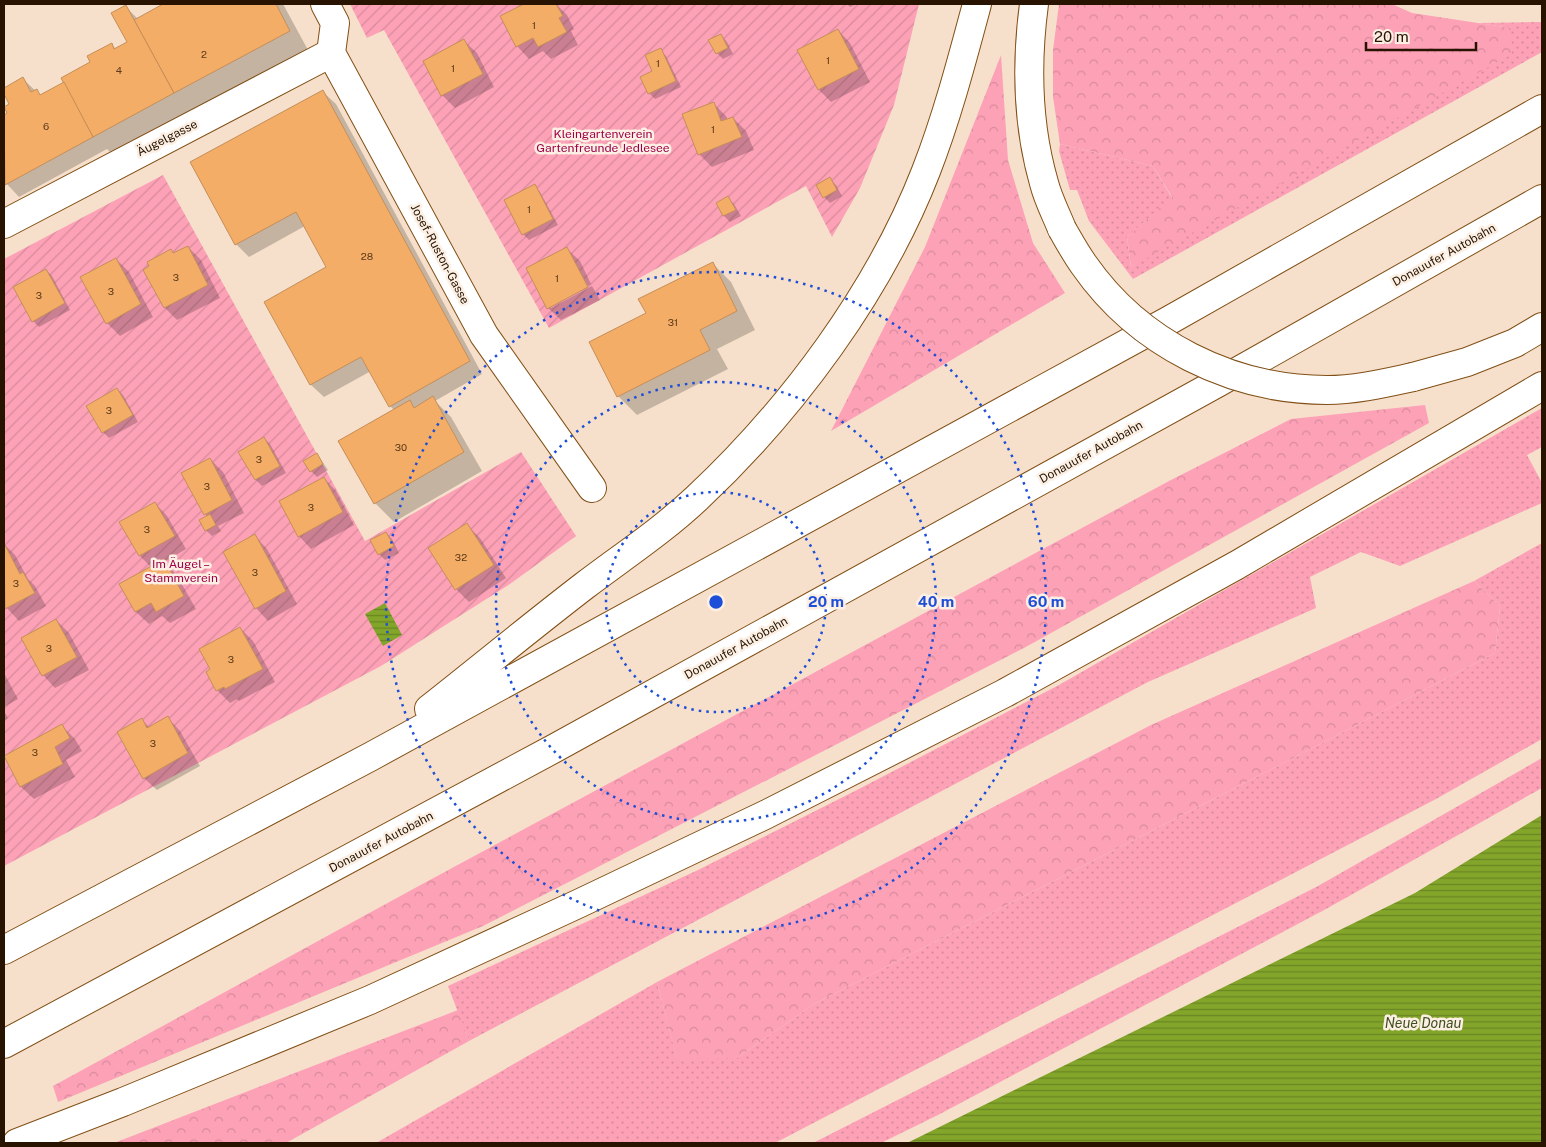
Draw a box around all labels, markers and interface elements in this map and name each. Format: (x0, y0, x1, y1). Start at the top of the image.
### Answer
house number: 1 (532, 19, 536, 31)
scale bar (1366, 20, 1476, 52)
text: 20 m (1374, 28, 1409, 45)
house number: 2 (201, 48, 207, 60)
house number: 1 (826, 54, 830, 66)
house number: 1 (656, 57, 660, 69)
house number: 1 (451, 62, 455, 74)
house number: 4 (116, 64, 122, 76)
street label: Äugelgasse (134, 117, 200, 159)
house number: 6 (43, 120, 49, 132)
house number: 1 (711, 123, 715, 135)
park label: Kleingartenverein Gartenfreunde Jedlesee (536, 127, 670, 155)
street label: Josef-Ruston-Gasse (408, 202, 472, 307)
house number: 1 (527, 203, 531, 215)
street label: Donauufer Autobahn (1390, 221, 1498, 289)
house number: 28 (361, 250, 373, 262)
house number: 3 (173, 271, 179, 283)
house number: 1 (555, 272, 559, 284)
house number: 3 (108, 285, 114, 297)
house number: 3 (36, 289, 42, 301)
house number: 31 (668, 316, 678, 328)
house number: 3 (106, 404, 112, 416)
street label: Donauufer Autobahn (1037, 418, 1145, 486)
house number: 30 (395, 441, 407, 453)
house number: 3 (256, 453, 262, 465)
house number: 3 (204, 480, 210, 492)
house number: 3 (308, 501, 314, 513)
house number: 3 (144, 523, 150, 535)
house number: 32 (455, 551, 467, 563)
park label: Im Äugel – Stammverein (144, 557, 218, 585)
house number: 3 (252, 566, 258, 578)
house number: 3 (13, 577, 19, 589)
centre of rings (707, 593, 725, 611)
text: 20 m (808, 593, 844, 610)
text: 40 m (918, 593, 954, 610)
text: 60 m (1028, 593, 1064, 610)
street label: Donauufer Autobahn (682, 614, 790, 682)
house number: 3 (46, 642, 52, 654)
house number: 3 (228, 653, 234, 665)
house number: 3 (150, 737, 156, 749)
house number: 3 (32, 746, 38, 758)
street label: Donauufer Autobahn (327, 809, 436, 875)
water label: Neue Donau (1385, 1015, 1461, 1031)

